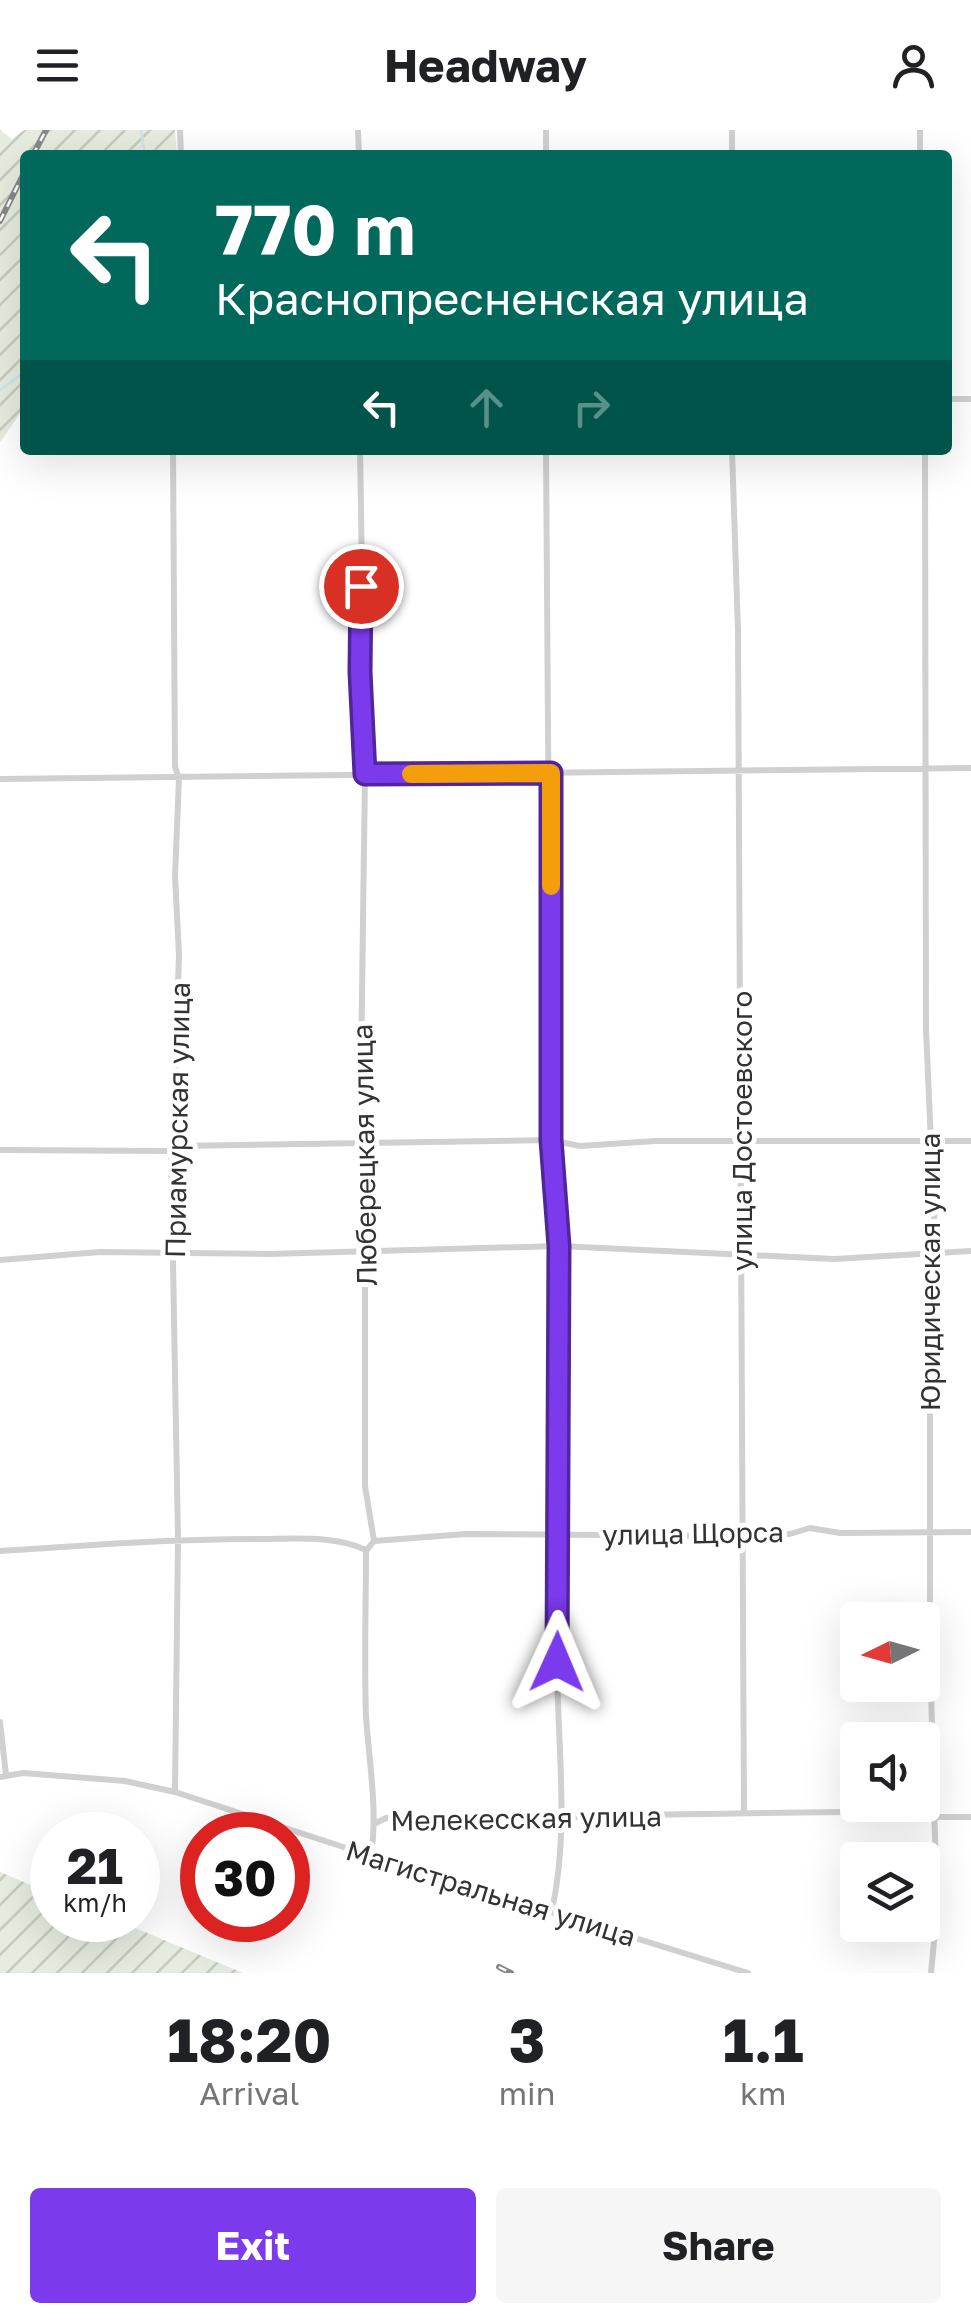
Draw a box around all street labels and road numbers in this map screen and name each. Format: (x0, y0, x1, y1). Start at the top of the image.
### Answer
street label: Приамурская улица (158, 982, 196, 1258)
street label: улица Достоевского (725, 991, 758, 1271)
street label: Люберецкая улица (345, 1024, 383, 1286)
street label: Юридическая улица (913, 1133, 946, 1411)
street label: улица Щорса (602, 1515, 784, 1551)
street label: Мелекесская улица (390, 1799, 662, 1837)
street label: Магистральная улица (342, 1833, 640, 1953)

